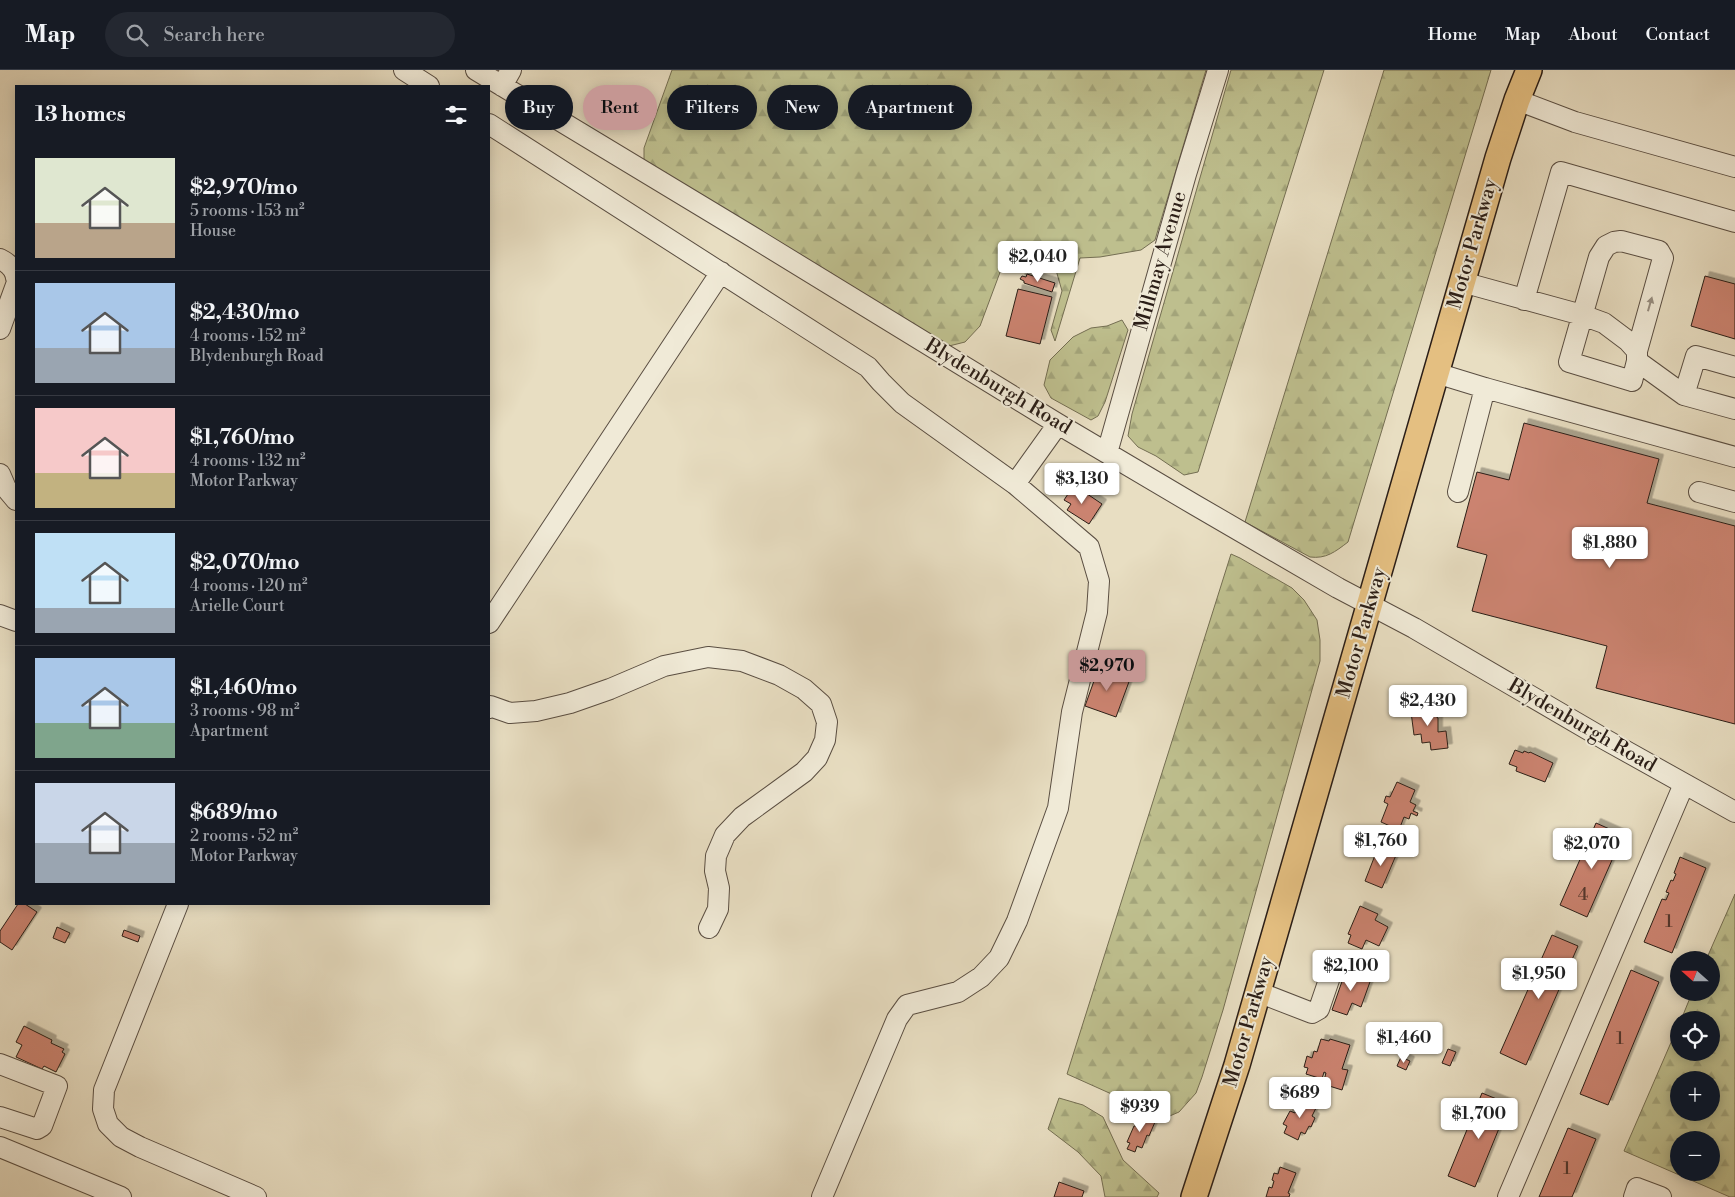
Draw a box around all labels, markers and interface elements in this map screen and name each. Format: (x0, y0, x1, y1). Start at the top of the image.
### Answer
search box (105, 12, 455, 57)
text: Map (25, 20, 75, 50)
icon: search (123, 21, 151, 49)
text: Search here (163, 23, 265, 47)
text: Home (1428, 23, 1477, 46)
text: Map (1505, 23, 1541, 46)
text: About (1569, 23, 1618, 46)
text: Contact (1646, 23, 1710, 46)
chip: Buy (505, 85, 573, 130)
chip: Rent (583, 85, 657, 130)
chip: Filters (667, 85, 757, 130)
chip: New (767, 85, 838, 130)
chip: Apartment (848, 85, 972, 130)
icon: filters (442, 101, 470, 129)
text: 13 homes (35, 102, 126, 128)
text: $2,970/mo (190, 175, 298, 201)
street label: Motor Parkway (1442, 176, 1504, 312)
icon: home (75, 178, 135, 238)
street label: Millmay Avenue (1129, 189, 1193, 333)
text: 5 rooms · 153 m² (190, 201, 305, 221)
text: House (190, 221, 236, 241)
pin: $2,040 (997, 240, 1079, 283)
text: $2,040 (1009, 247, 1067, 267)
one-way arrow (1646, 297, 1654, 312)
text: $2,430/mo (190, 300, 300, 326)
icon: home (75, 303, 135, 363)
text: 4 rooms · 152 m² (190, 326, 306, 346)
street label: Blydenburgh Road (919, 333, 1077, 441)
text: Blydenburgh Road (190, 346, 324, 366)
text: $1,760/mo (190, 425, 295, 451)
icon: home (75, 428, 135, 488)
text: 4 rooms · 132 m² (190, 451, 306, 471)
pin: $3,130 (1041, 462, 1123, 505)
text: $3,130 (1055, 469, 1109, 489)
text: Motor Parkway (190, 471, 298, 491)
pin: $1,880 (1569, 526, 1651, 569)
text: $1,880 (1583, 533, 1637, 553)
text: $2,070/mo (190, 550, 300, 576)
icon: home (75, 553, 135, 613)
street label: Motor Parkway (1331, 565, 1393, 701)
text: 4 rooms · 120 m² (190, 576, 308, 596)
text: Arielle Court (190, 596, 285, 616)
pin: $2,970 (1066, 650, 1148, 692)
text: $2,970 (1079, 656, 1135, 676)
street label: Blydenburgh Road (1503, 673, 1661, 779)
text: $1,460/mo (190, 675, 297, 701)
icon: home (75, 678, 135, 738)
pin: $2,430 (1387, 684, 1469, 727)
text: $2,430 (1400, 691, 1456, 711)
text: 3 rooms · 98 m² (190, 701, 300, 721)
text: Apartment (190, 721, 269, 741)
text: $689/mo (190, 800, 278, 826)
icon: home (75, 803, 135, 863)
pin: $1,760 (1340, 824, 1422, 867)
text: 2 rooms · 52 m² (190, 826, 298, 846)
pin: $2,070 (1551, 828, 1633, 870)
text: $1,760 (1355, 831, 1407, 851)
text: $2,070 (1564, 834, 1620, 854)
text: Motor Parkway (190, 846, 298, 866)
house number: 4 (1578, 883, 1589, 906)
house number: 1 (1665, 910, 1673, 933)
pin: $2,100 (1310, 950, 1392, 992)
north arrow (1670, 951, 1720, 1001)
map controls (1670, 951, 1720, 1181)
street label: Motor Parkway (1218, 954, 1280, 1090)
text: $2,100 (1323, 956, 1379, 976)
pin: $1,950 (1498, 958, 1580, 1000)
text: $1,950 (1512, 964, 1566, 984)
button: locate (1670, 1011, 1720, 1061)
pin: $1,460 (1363, 1022, 1445, 1064)
house number: 1 (1616, 1027, 1624, 1050)
text: $1,460 (1377, 1028, 1431, 1048)
button: + (1670, 1071, 1720, 1121)
pin: $689 (1270, 1076, 1330, 1119)
text: $689 (1280, 1083, 1320, 1103)
pin: $939 (1110, 1090, 1170, 1133)
text: $939 (1120, 1097, 1160, 1117)
pin: $1,700 (1438, 1098, 1520, 1140)
text: $1,700 (1452, 1104, 1506, 1124)
button: − (1670, 1131, 1720, 1181)
house number: 1 (1563, 1157, 1571, 1180)

